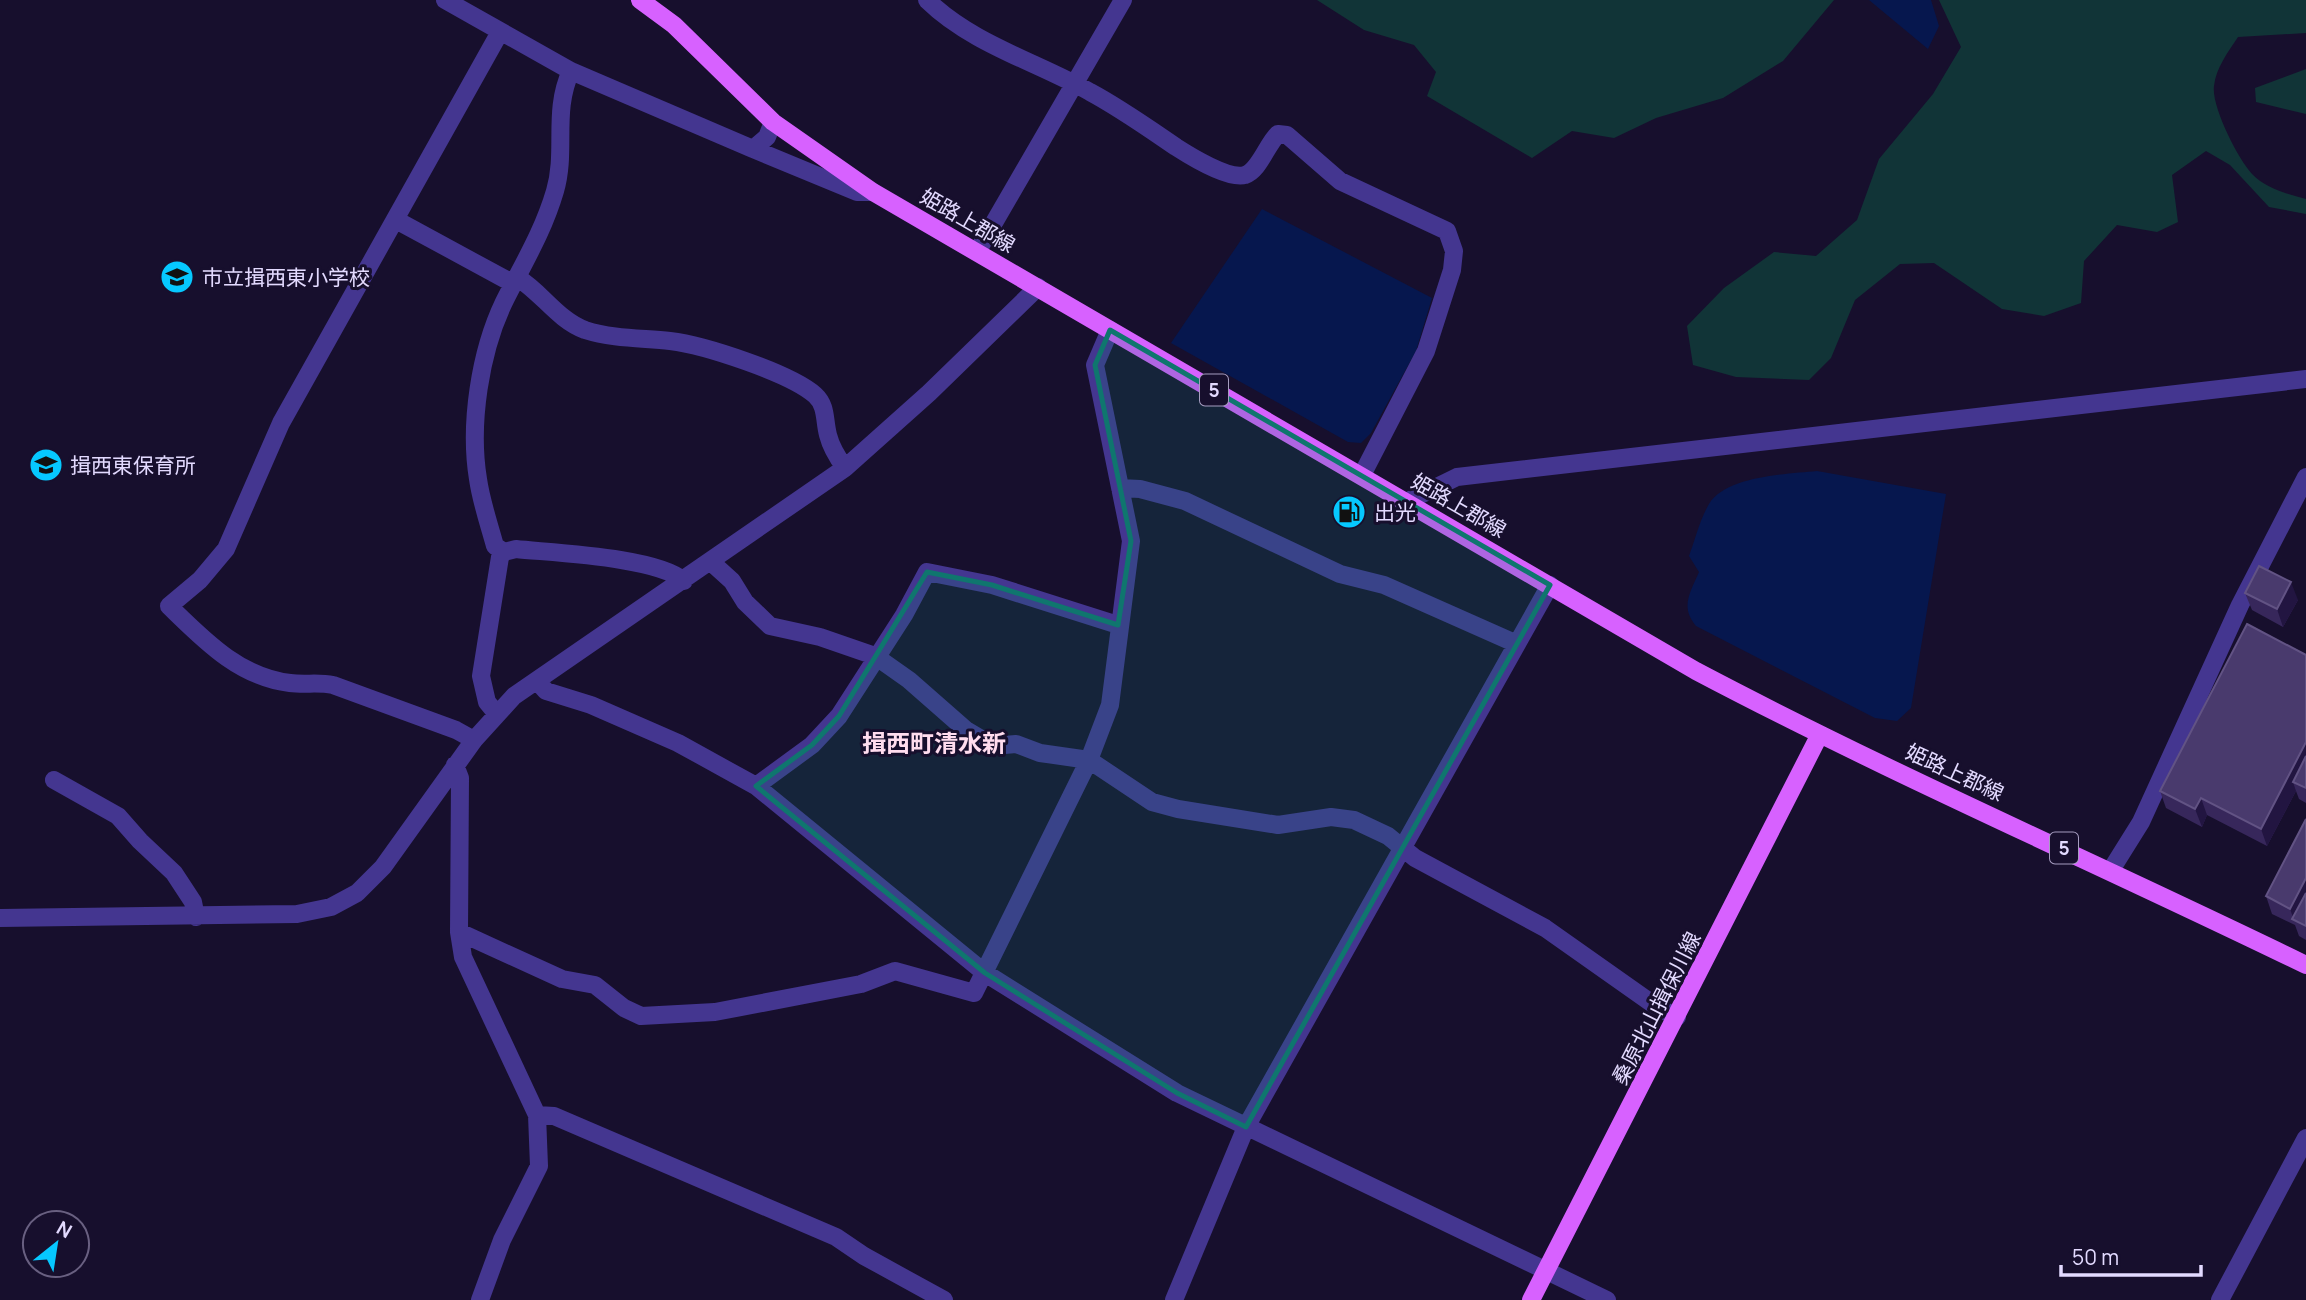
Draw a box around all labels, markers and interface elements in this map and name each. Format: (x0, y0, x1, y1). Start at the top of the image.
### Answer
street label: 姫路上郡線 (916, 182, 1020, 258)
school or university icon: 市立揖西東小学校 (158, 258, 196, 296)
place label: 市立揖西東小学校 (202, 263, 370, 291)
road number: 5 (1200, 374, 1228, 406)
school or university icon: 揖西東保育所 (27, 446, 65, 484)
place label: 揖西東保育所 (70, 451, 196, 479)
street label: 姫路上郡線 (1407, 467, 1511, 543)
fuel station icon: 出光 (1330, 493, 1368, 531)
place label: 出光 (1374, 498, 1416, 526)
district label: 揖西町清水新 (862, 726, 1006, 759)
street label: 姫路上郡線 (1902, 737, 2008, 807)
road number: 5 (2050, 832, 2078, 863)
street label: 桑原北山揖保川線 (1605, 927, 1707, 1089)
north arrow (21, 1209, 91, 1279)
text: N (52, 1215, 77, 1244)
scale bar (2061, 1234, 2201, 1278)
text: 50 m (2072, 1243, 2119, 1271)

